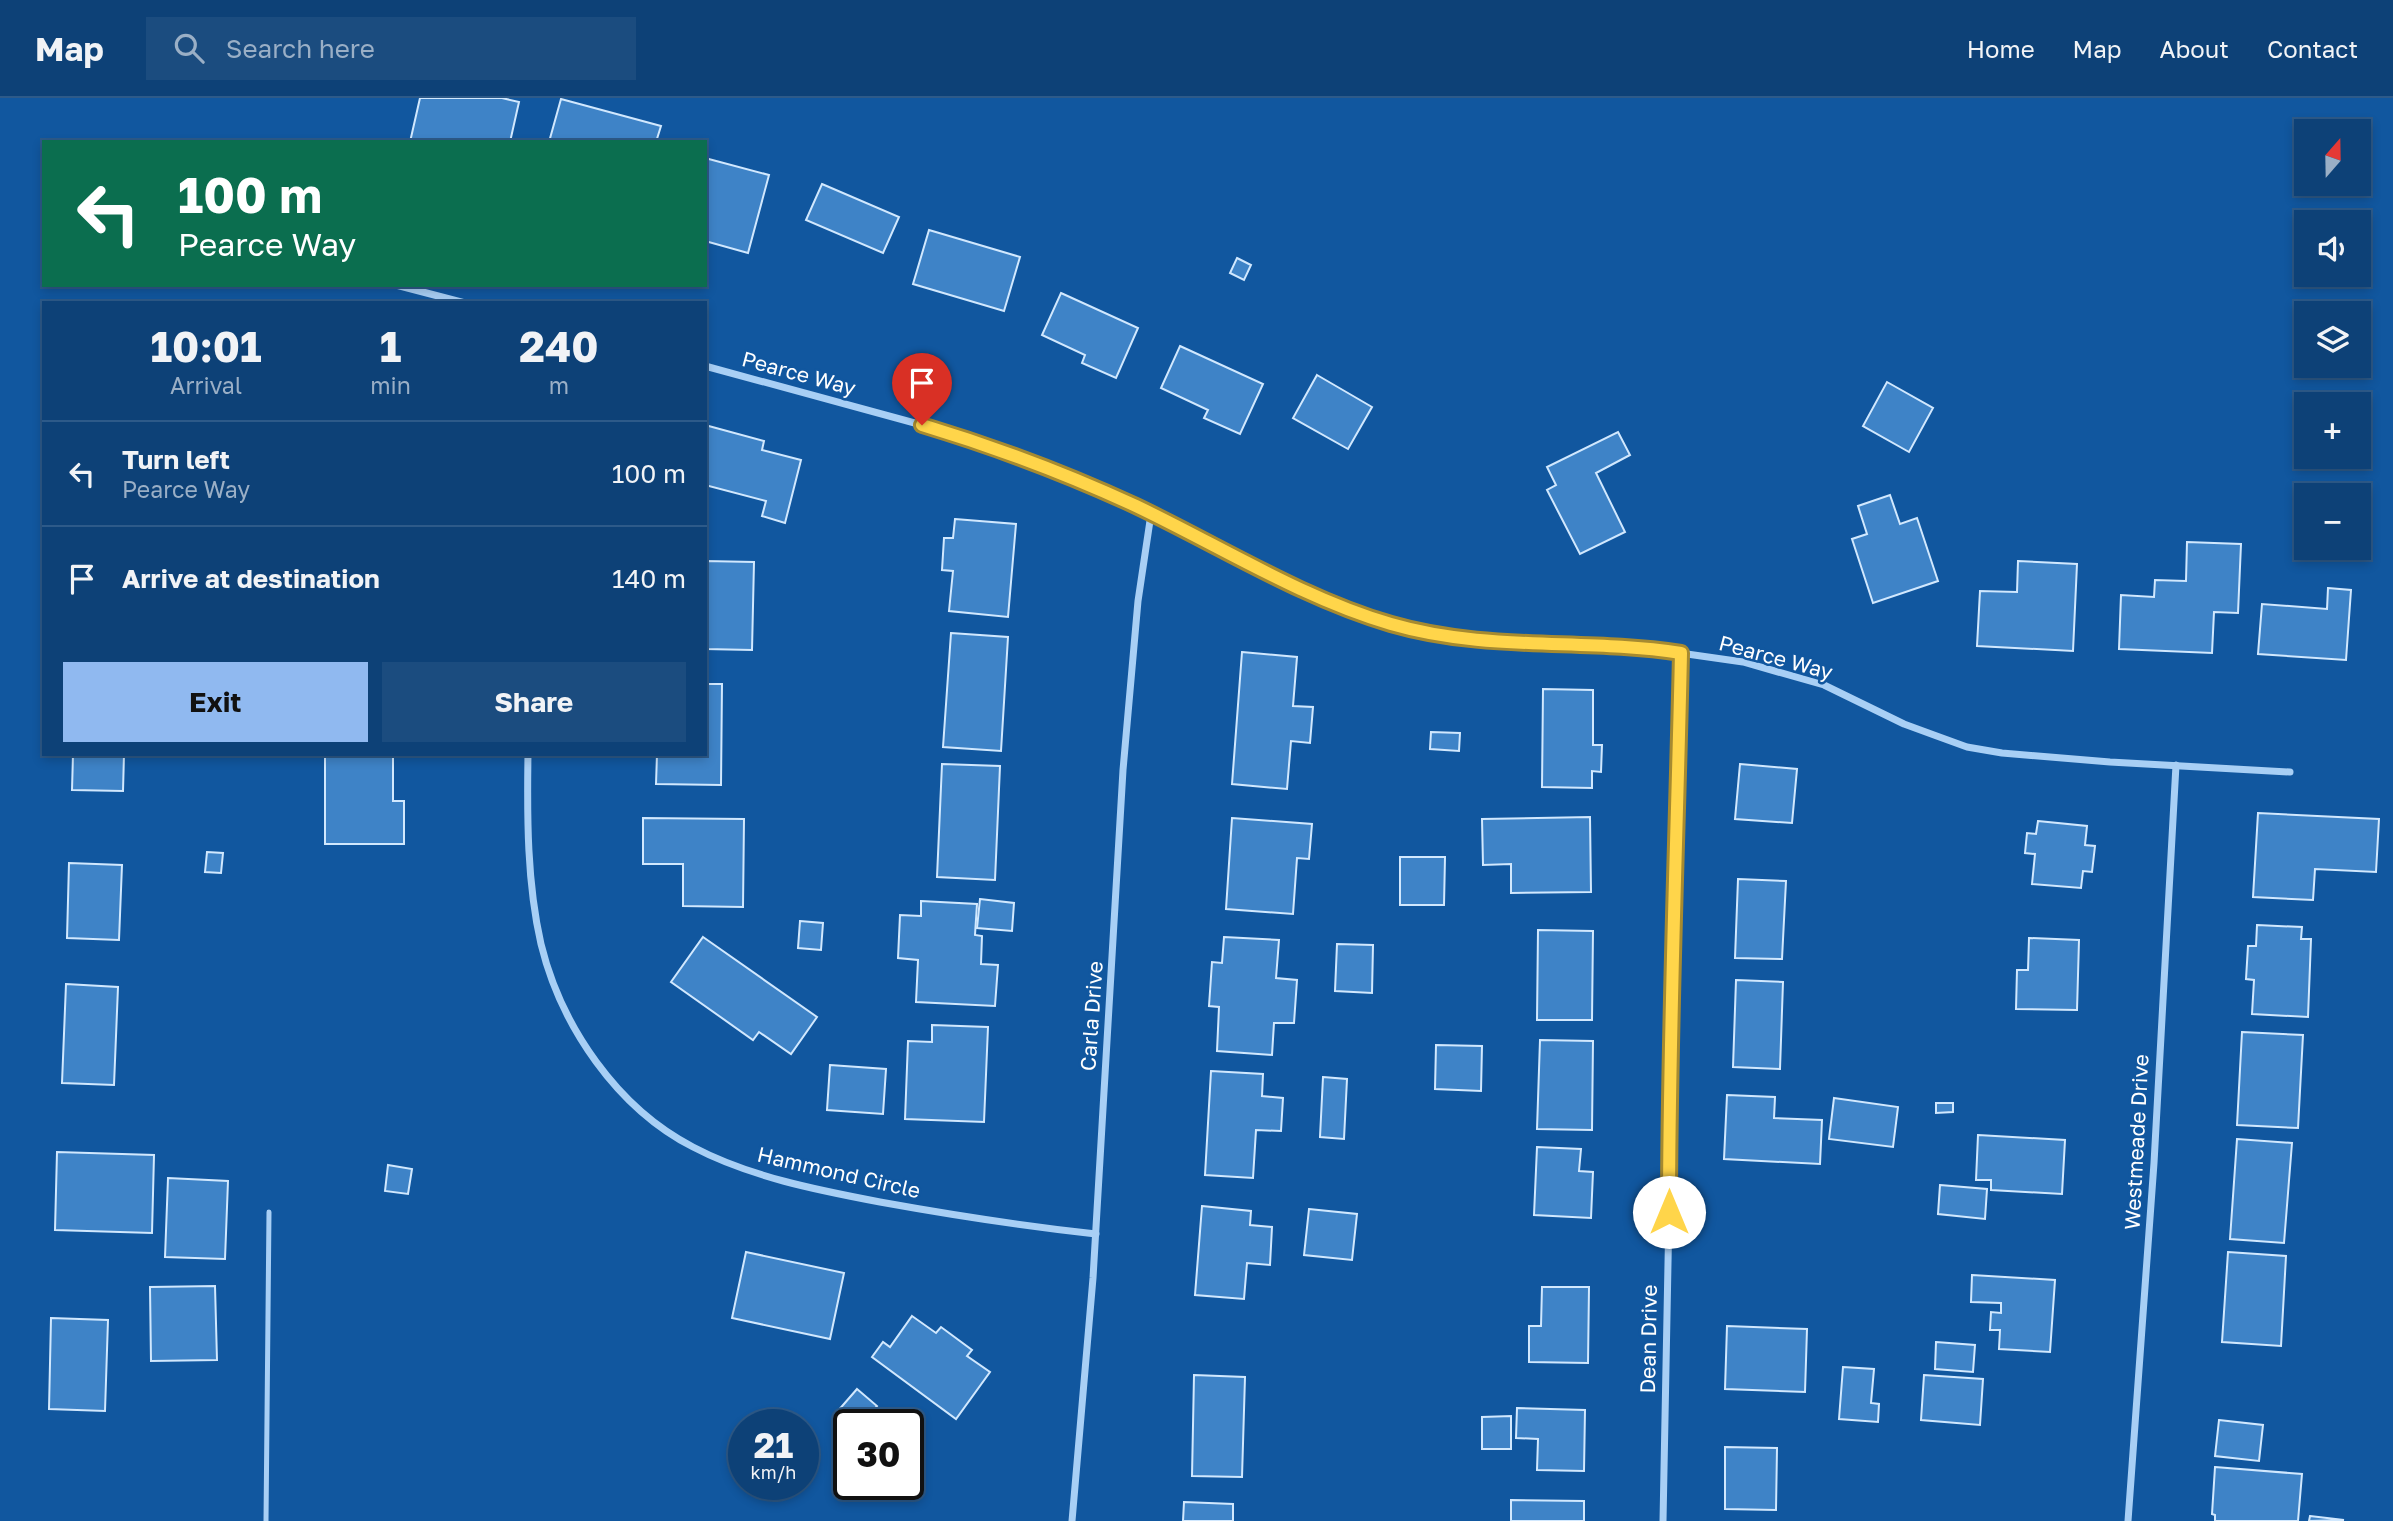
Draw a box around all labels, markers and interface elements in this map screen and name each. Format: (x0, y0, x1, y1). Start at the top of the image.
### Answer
search box (146, 17, 636, 80)
text: Map (35, 29, 104, 68)
icon: search (170, 29, 208, 67)
text: Search here (226, 33, 375, 64)
text: Home (1967, 34, 2035, 63)
text: Map (2073, 34, 2122, 63)
text: About (2160, 34, 2229, 63)
text: Contact (2267, 34, 2358, 63)
north arrow (2294, 119, 2371, 196)
map controls (2294, 119, 2371, 560)
text: 100 m (178, 165, 322, 224)
icon: left (63, 168, 154, 259)
button: sound (2294, 210, 2371, 287)
text: Pearce Way (178, 225, 356, 263)
button: layers (2294, 301, 2371, 378)
text: 10:01 (150, 321, 262, 371)
text: 1 (380, 321, 401, 371)
text: 240 (519, 321, 599, 371)
street label: Pearce Way (739, 345, 859, 401)
pin (892, 353, 952, 425)
icon: arrive (903, 364, 941, 402)
text: Arrival (170, 371, 242, 399)
text: min (370, 371, 411, 399)
text: m (549, 371, 569, 399)
button: + (2294, 392, 2371, 469)
text: Turn left (122, 444, 230, 475)
icon: left (63, 455, 101, 493)
text: 100 m (612, 458, 686, 489)
text: Pearce Way (122, 475, 250, 503)
button: − (2294, 483, 2371, 560)
icon: arrive (63, 560, 101, 598)
text: Arrive at destination (122, 563, 380, 594)
text: 140 m (612, 563, 686, 594)
street label: Pearce Way (1716, 629, 1836, 685)
button: Exit (63, 662, 368, 742)
button: Share (382, 662, 686, 742)
street label: Carla Drive (1074, 960, 1108, 1072)
street label: Westmeade Drive (2118, 1053, 2154, 1231)
street label: Hammond Circle (755, 1141, 923, 1203)
position arrow (1632, 1175, 1706, 1249)
street label: Dean Drive (1634, 1284, 1662, 1394)
speed limit sign: 30 (833, 1409, 924, 1500)
text: 21 (754, 1424, 793, 1466)
text: km/h (751, 1461, 796, 1483)

